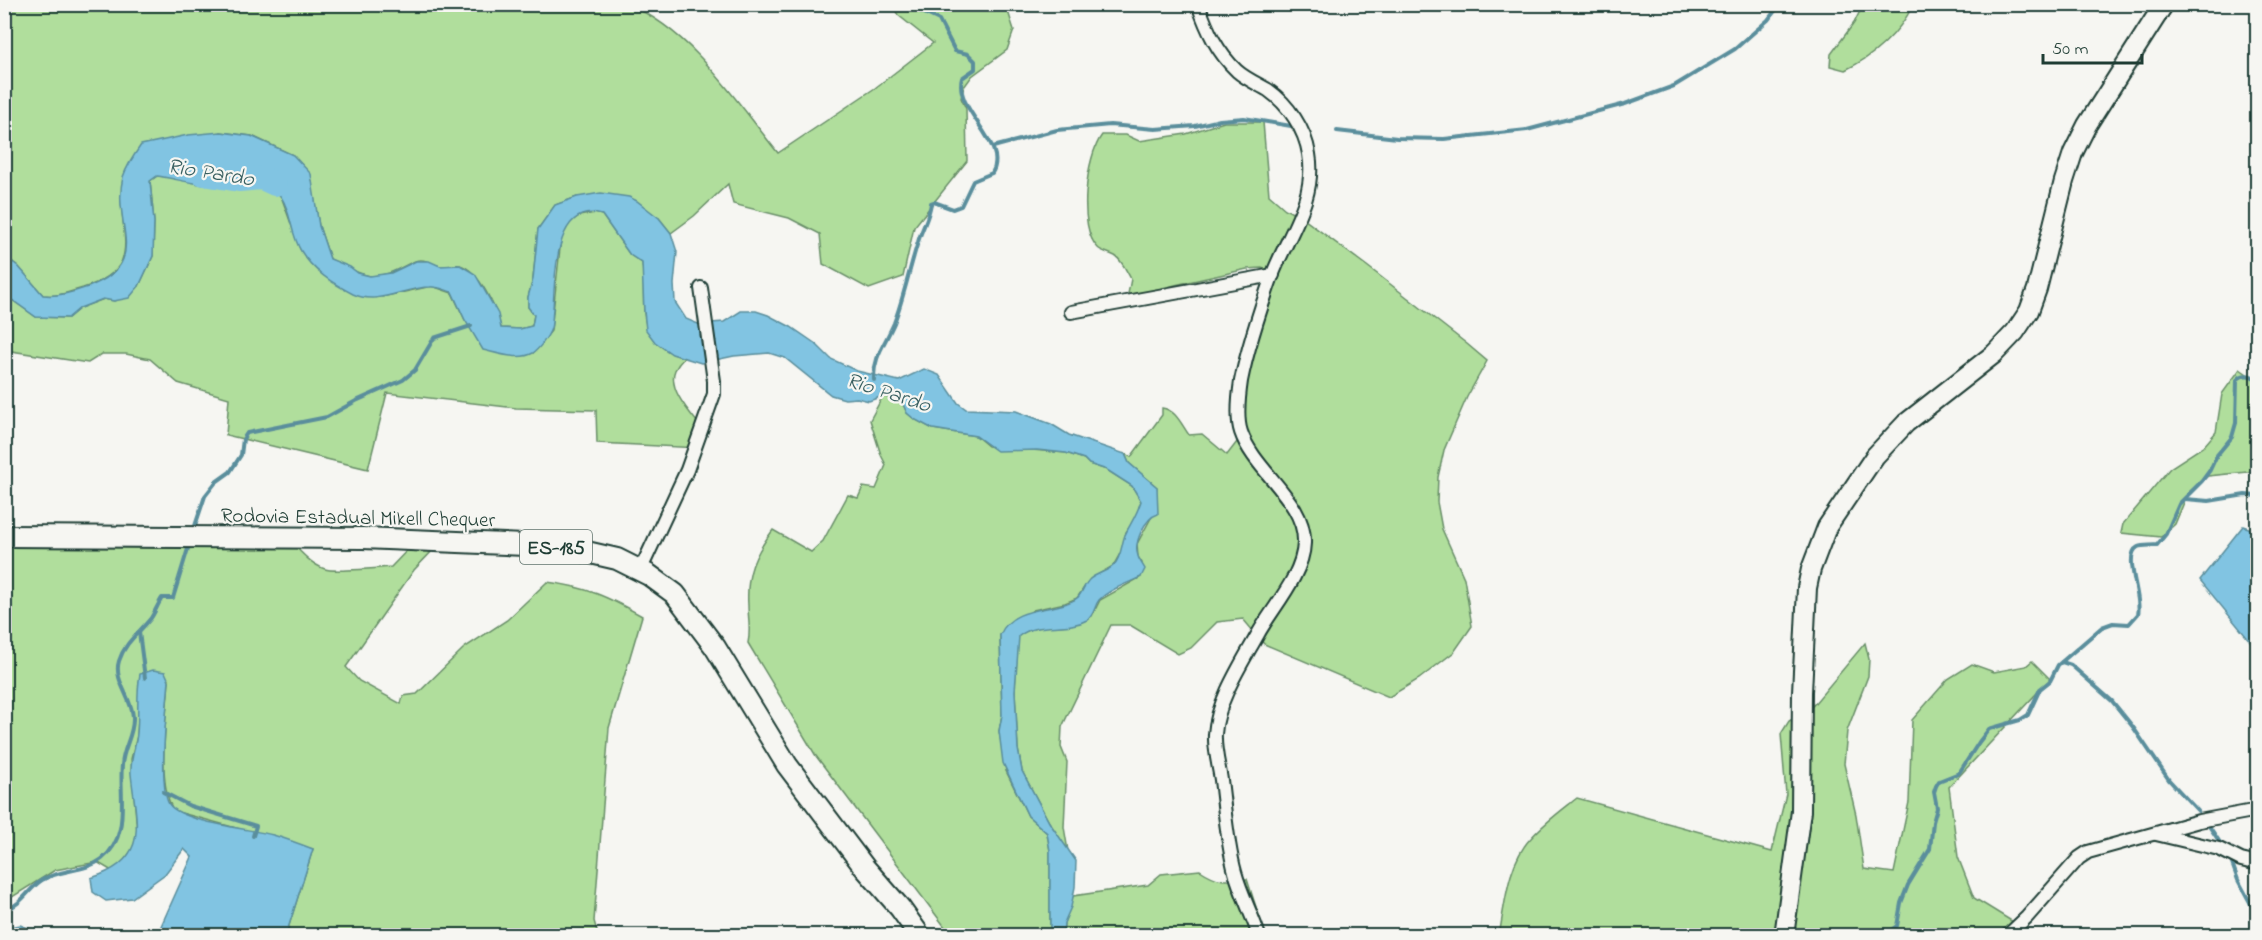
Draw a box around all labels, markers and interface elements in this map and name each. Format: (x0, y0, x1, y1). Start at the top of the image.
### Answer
scale bar (2043, 27, 2142, 65)
text: 50 m (2052, 37, 2089, 63)
water label: Rio Pardo (165, 151, 258, 197)
water label: Rio Pardo (842, 365, 936, 423)
street label: Rodovia Estadual Mikell Chequer (221, 502, 496, 536)
road number: ES-185 (520, 530, 592, 564)

